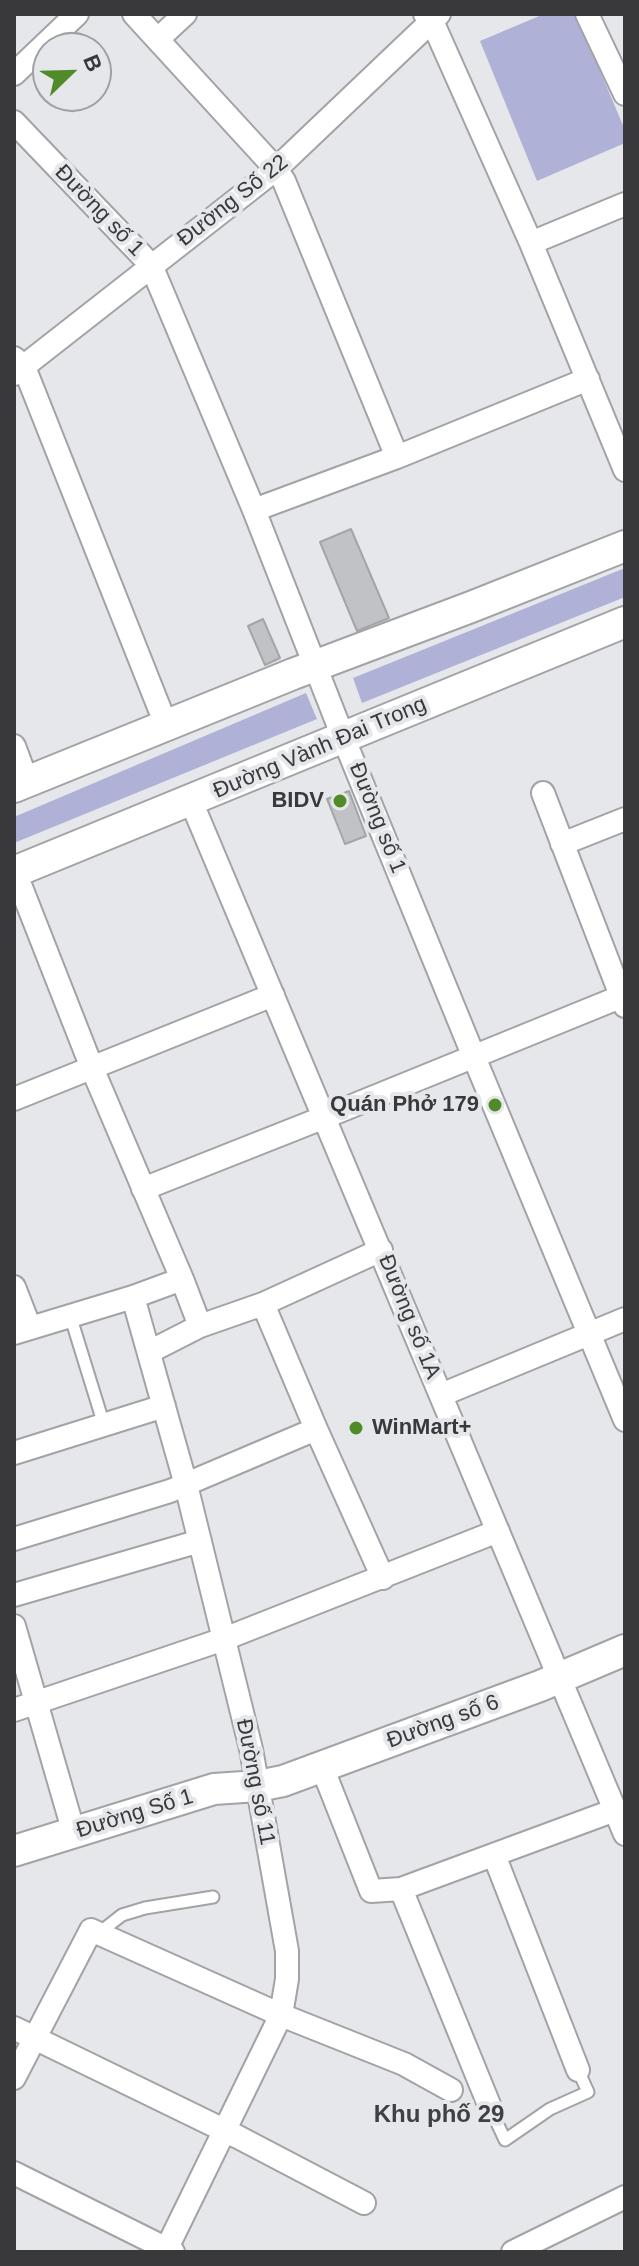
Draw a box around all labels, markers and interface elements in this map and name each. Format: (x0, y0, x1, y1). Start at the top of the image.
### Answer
north arrow (32, 32, 112, 112)
text: B (78, 51, 107, 75)
street label: Đường Số 22 (172, 150, 294, 252)
street label: Đường số 1 (49, 160, 149, 262)
street label: Đường Vành Đai Trong (209, 691, 431, 805)
street label: Đường số 1 (343, 759, 411, 877)
place label: BIDV (271, 788, 324, 814)
marker: BIDV (331, 792, 349, 810)
place label: Quán Phở 179 (330, 1092, 479, 1118)
marker: Quán Phở 179 (486, 1096, 504, 1114)
street label: Đường số 1A (372, 1251, 446, 1383)
place label: WinMart+ (372, 1415, 471, 1441)
marker: WinMart+ (347, 1419, 365, 1437)
street label: Đường số 6 (383, 1690, 503, 1754)
street label: Đường số 11 (230, 1717, 280, 1847)
street label: Đường Số 1 (73, 1784, 197, 1844)
district label: Khu phố 29 (374, 2101, 504, 2129)

